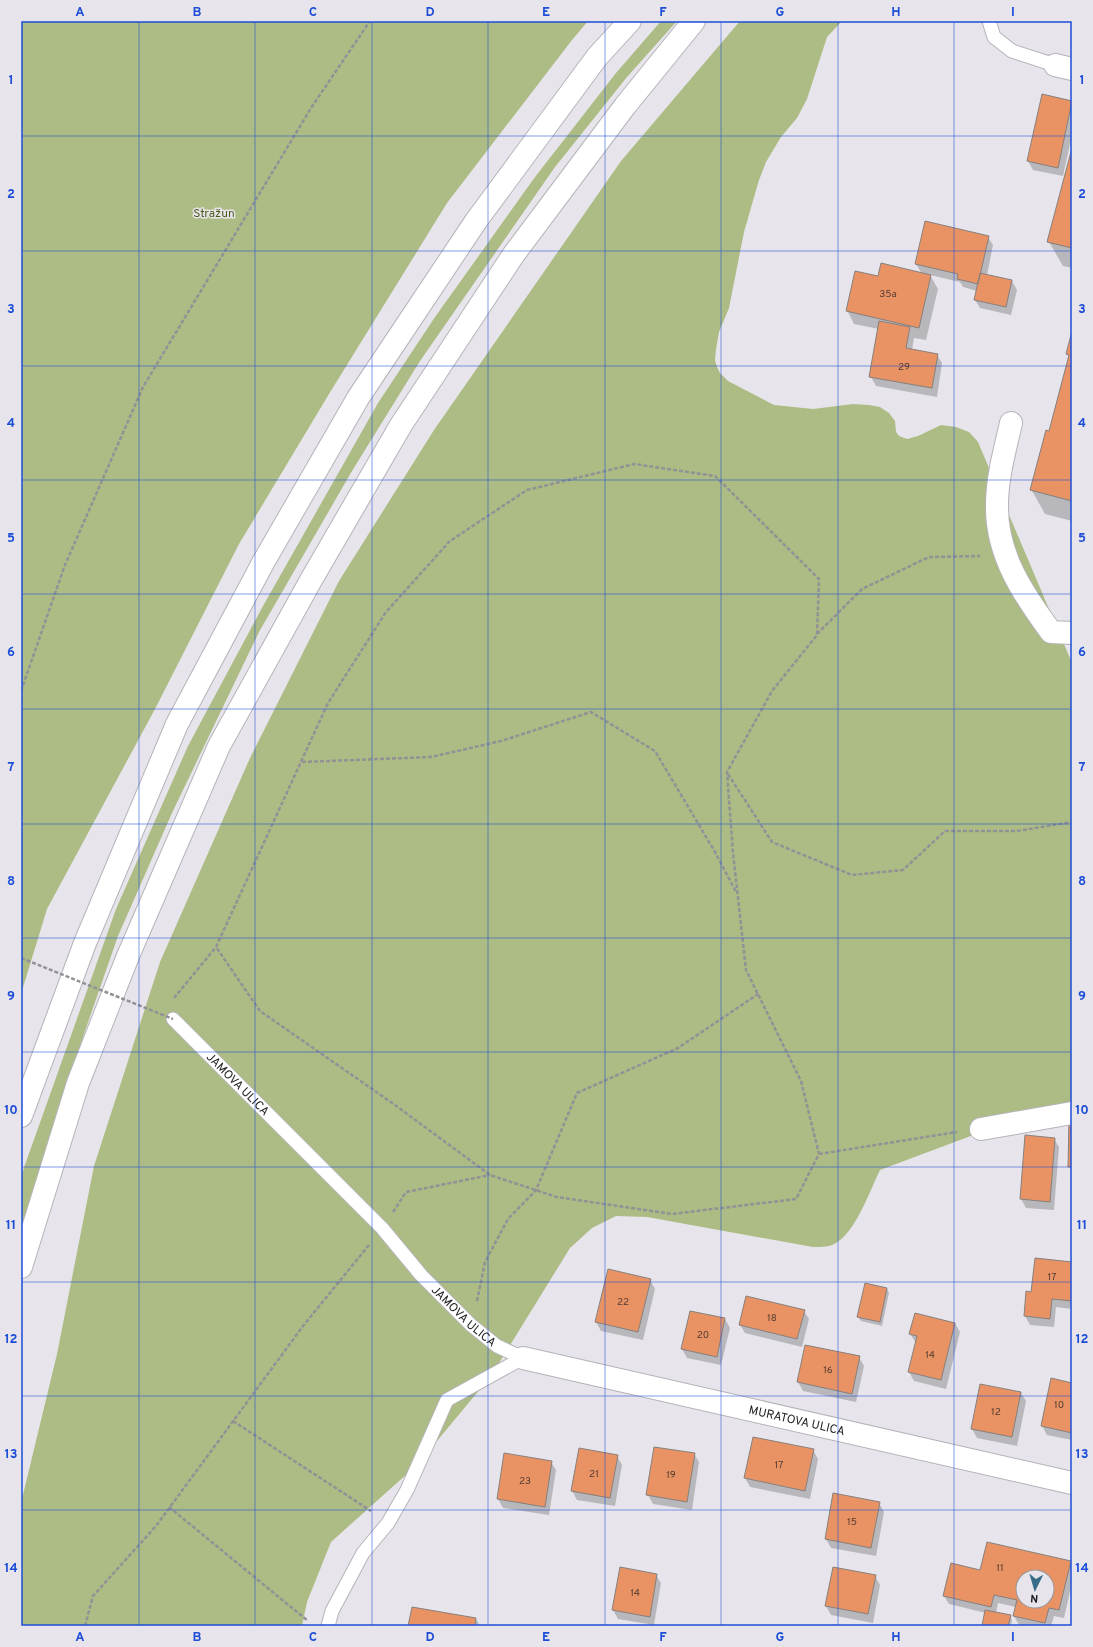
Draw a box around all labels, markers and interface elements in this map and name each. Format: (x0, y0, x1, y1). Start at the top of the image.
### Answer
text: A (75, 5, 85, 21)
text: B (193, 5, 202, 21)
text: C (309, 5, 317, 21)
text: D (425, 5, 435, 21)
text: E (542, 5, 550, 21)
text: F (659, 5, 667, 21)
text: G (776, 5, 785, 21)
text: H (891, 5, 901, 21)
text: I (1011, 5, 1015, 21)
text: 1 (8, 73, 14, 89)
text: 1 (1079, 73, 1085, 89)
text: 2 (7, 187, 15, 203)
text: 2 (1078, 187, 1086, 203)
park label: Stražun (193, 206, 235, 222)
house number: 35a (879, 288, 897, 301)
text: 3 (7, 302, 15, 318)
text: 3 (1078, 302, 1086, 318)
house number: 29 (898, 361, 910, 374)
text: 4 (7, 416, 15, 432)
text: 4 (1078, 416, 1086, 432)
text: 5 (7, 531, 15, 547)
text: 5 (1078, 531, 1086, 547)
text: 6 (7, 645, 15, 661)
text: 6 (1078, 645, 1086, 661)
text: 7 (8, 760, 15, 776)
text: 7 (1079, 760, 1086, 776)
text: 8 (7, 874, 15, 890)
text: 8 (1078, 874, 1086, 890)
text: 9 (7, 989, 15, 1005)
text: 9 (1078, 989, 1086, 1005)
street label: JAMOVA ULICA (202, 1050, 272, 1120)
text: 10 (4, 1103, 18, 1119)
text: 10 (1075, 1103, 1089, 1119)
text: 11 (6, 1218, 16, 1234)
text: 11 (1077, 1218, 1087, 1234)
house number: 17 (1048, 1271, 1056, 1284)
street label: JAMOVA ULICA (427, 1283, 499, 1351)
house number: 22 (617, 1296, 629, 1309)
house number: 18 (767, 1312, 777, 1325)
house number: 20 (697, 1329, 709, 1342)
text: 12 (4, 1332, 18, 1348)
text: 12 (1075, 1332, 1089, 1348)
house number: 14 (925, 1349, 935, 1362)
house number: 16 (823, 1364, 833, 1377)
house number: 10 (1054, 1399, 1064, 1412)
street label: MURATOVA ULICA (747, 1403, 847, 1440)
house number: 12 (991, 1406, 1001, 1419)
text: 13 (5, 1447, 18, 1463)
text: 13 (1076, 1447, 1089, 1463)
house number: 17 (775, 1459, 783, 1472)
house number: 21 (589, 1468, 599, 1481)
house number: 19 (666, 1469, 676, 1482)
house number: 23 (519, 1475, 531, 1488)
house number: 15 (847, 1516, 857, 1529)
text: 14 (4, 1561, 18, 1577)
text: 14 (1075, 1561, 1089, 1577)
house number: 11 (996, 1562, 1004, 1575)
north arrow (1015, 1569, 1055, 1609)
house number: 14 (630, 1587, 640, 1600)
text: N (1030, 1591, 1039, 1605)
text: A (75, 1630, 85, 1646)
text: B (193, 1630, 202, 1646)
text: C (309, 1630, 317, 1646)
text: D (425, 1630, 435, 1646)
text: E (542, 1630, 550, 1646)
text: F (659, 1630, 667, 1646)
text: G (776, 1630, 785, 1646)
text: H (891, 1630, 901, 1646)
text: I (1011, 1630, 1015, 1646)

